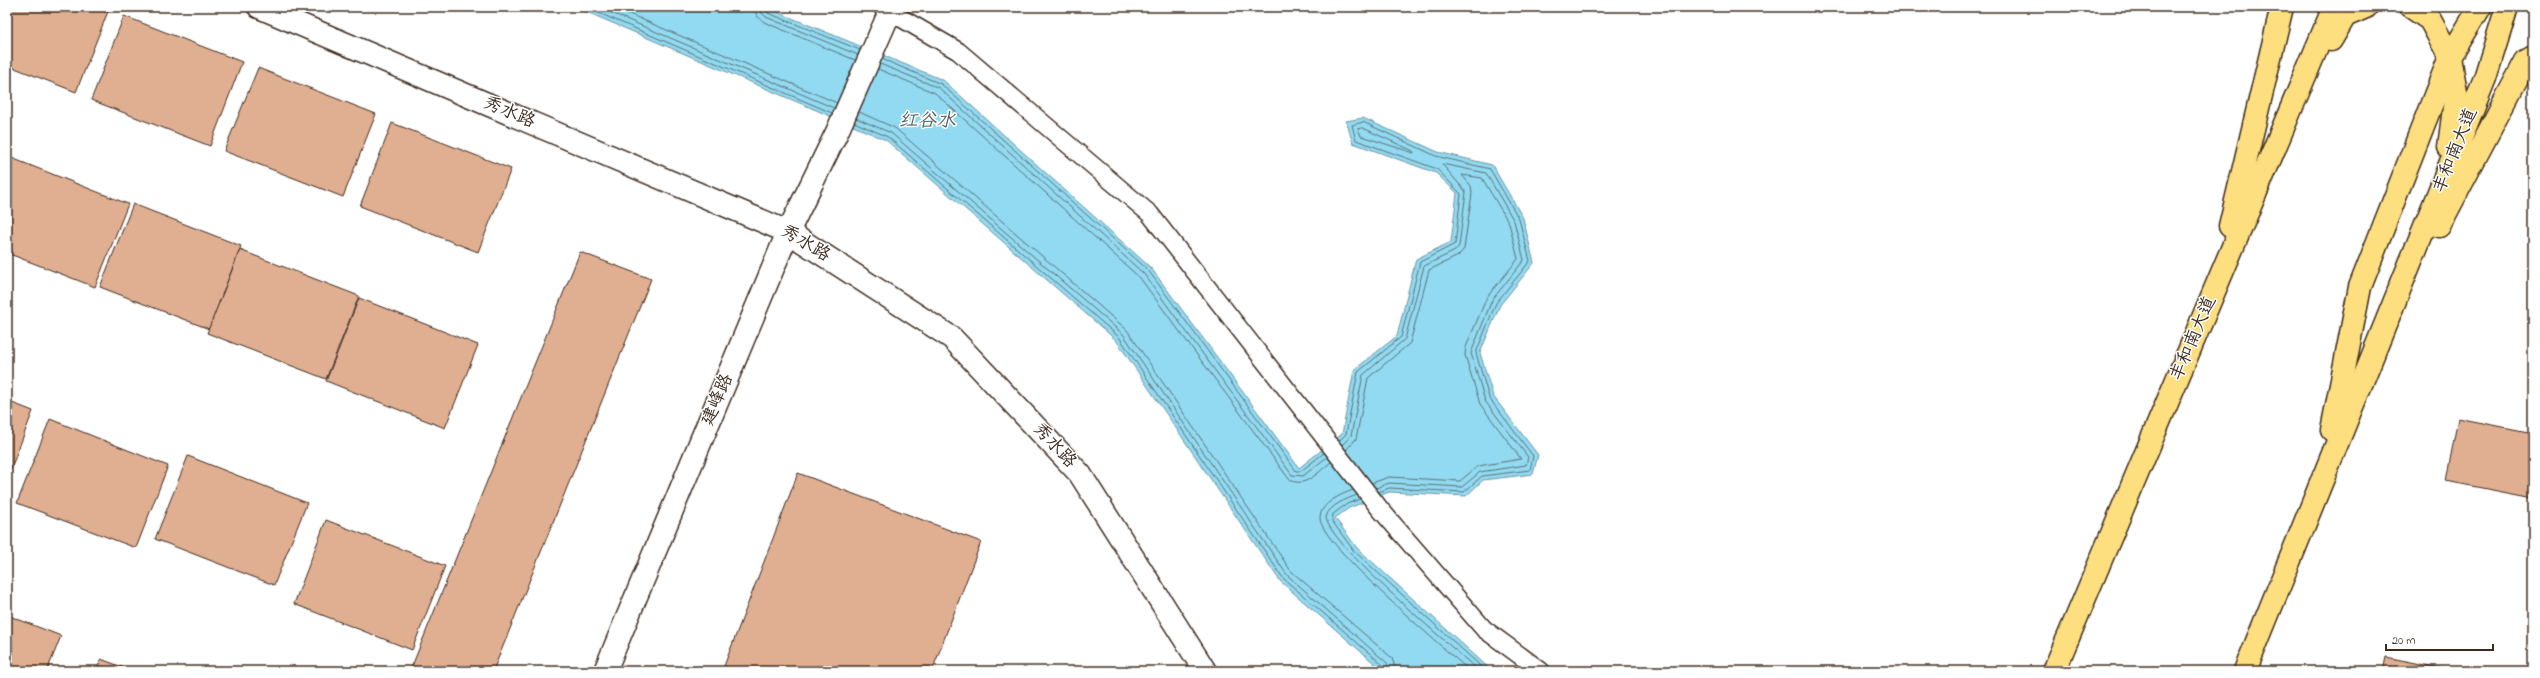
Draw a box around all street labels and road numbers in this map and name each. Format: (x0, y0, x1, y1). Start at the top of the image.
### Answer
street label: 秀水路 (479, 90, 539, 136)
street label: 丰和南大道 (2427, 104, 2485, 198)
street label: 秀水路 (775, 219, 835, 269)
street label: 丰和南大道 (2164, 292, 2224, 386)
street label: 建峰路 (695, 370, 741, 430)
street label: 秀水路 (1026, 417, 1082, 475)

